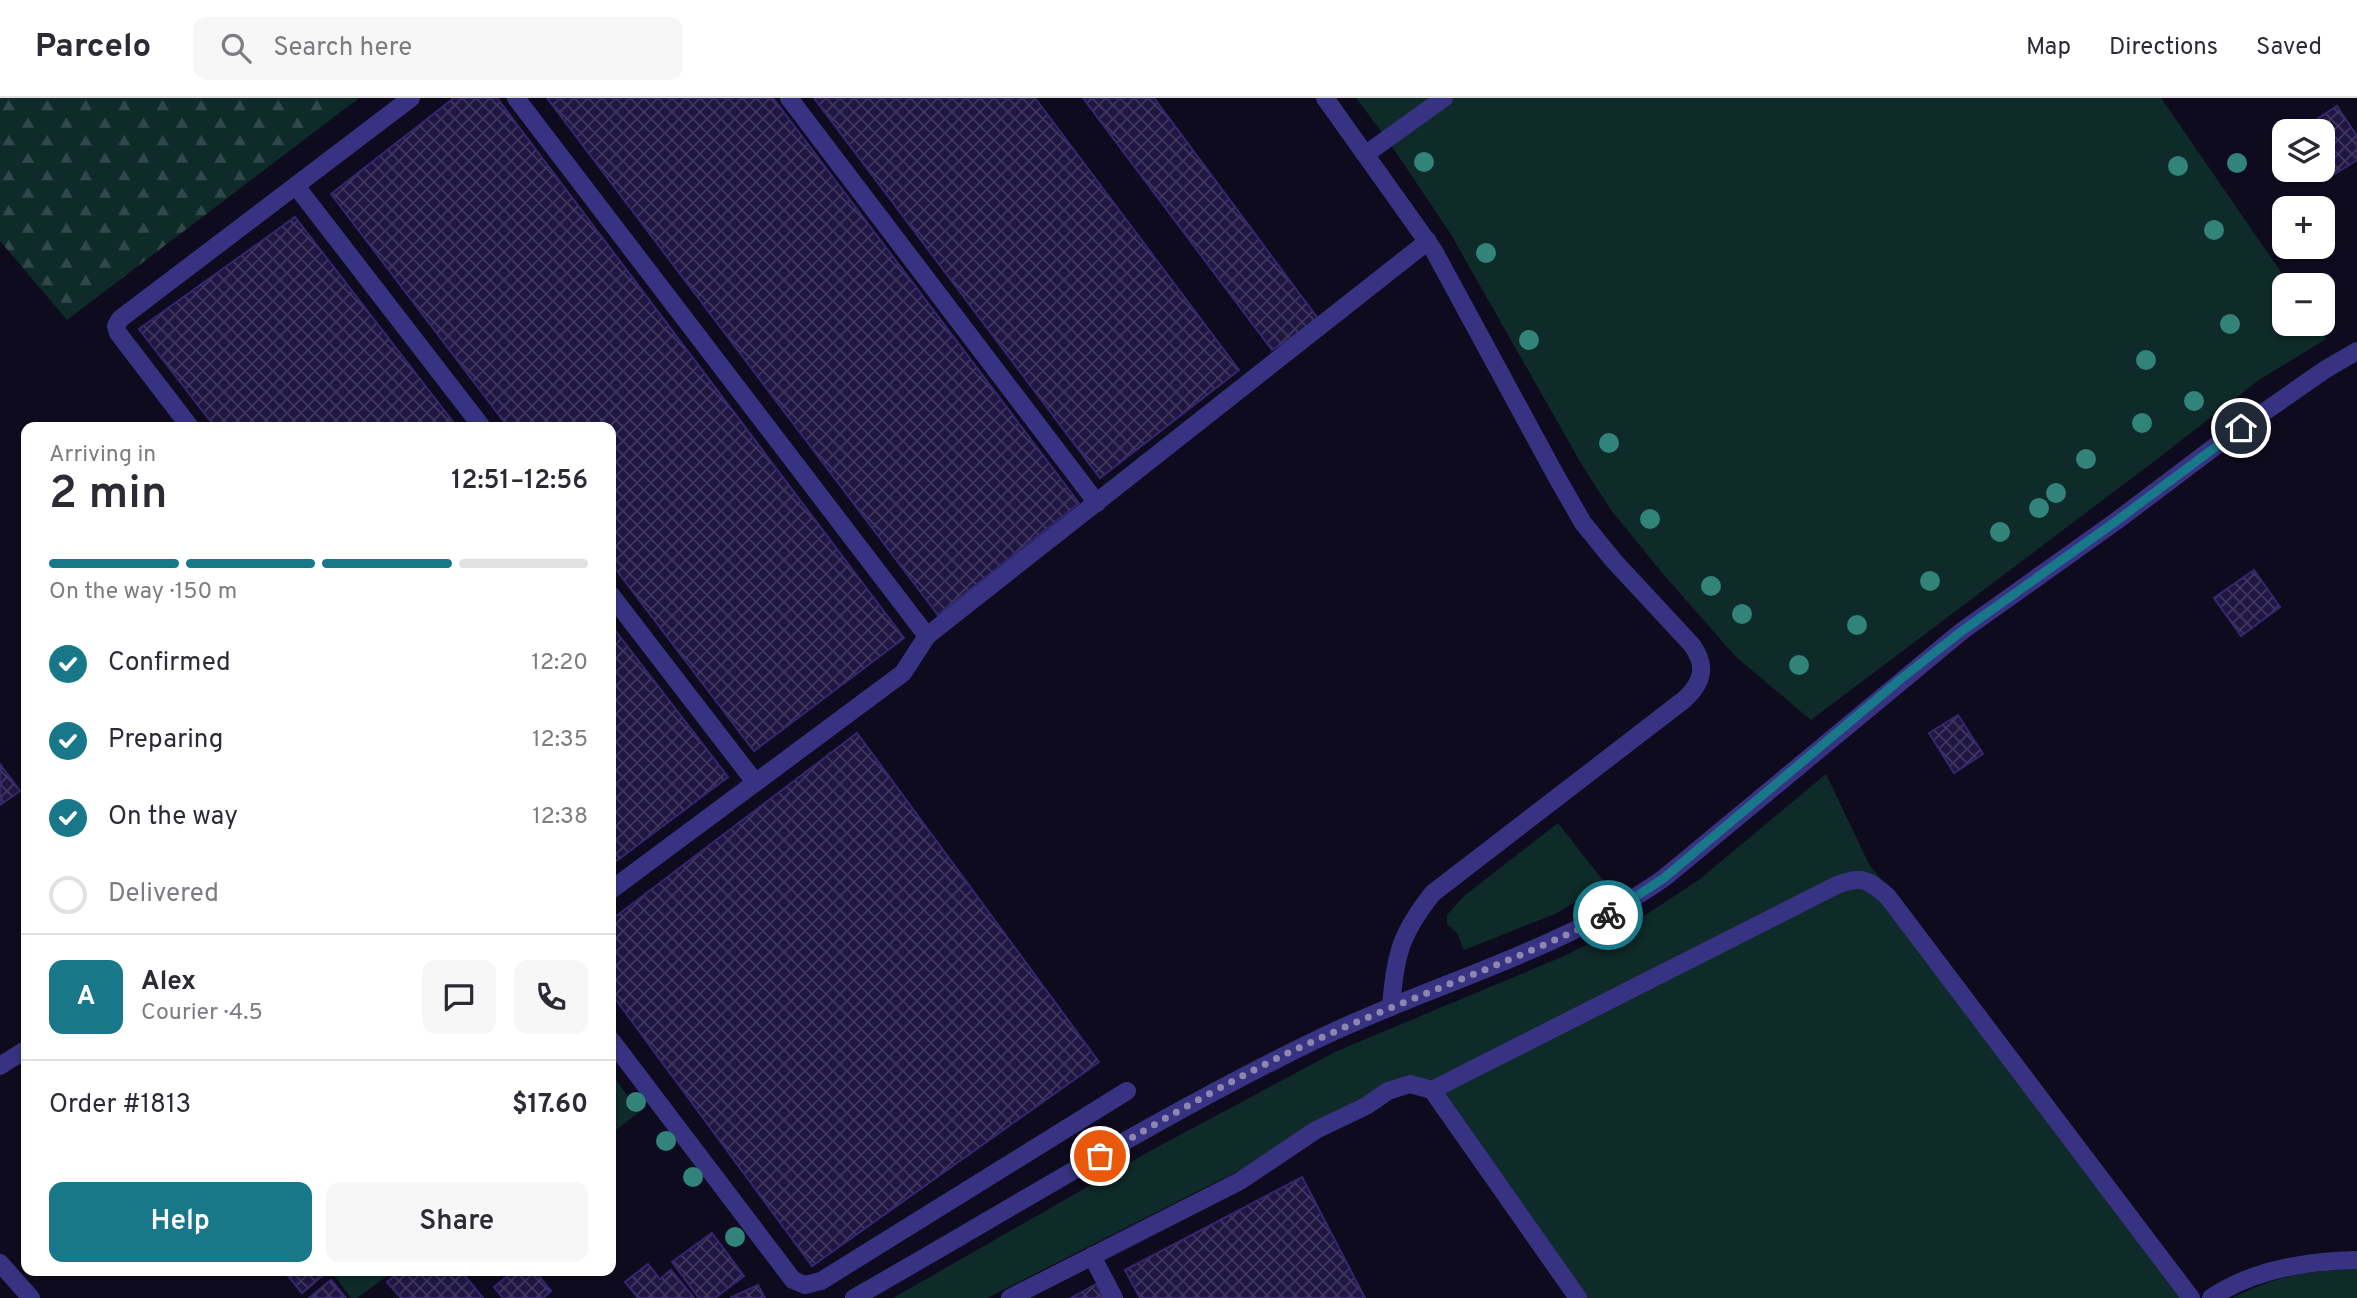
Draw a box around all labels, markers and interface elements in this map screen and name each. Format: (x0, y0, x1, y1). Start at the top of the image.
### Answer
search box (193, 17, 683, 80)
text: Parcelo (35, 27, 151, 69)
icon: search (217, 29, 255, 67)
text: Search here (273, 32, 412, 65)
text: Map (2026, 33, 2071, 63)
text: Directions (2109, 33, 2218, 63)
text: Saved (2256, 33, 2322, 63)
map controls (2272, 119, 2335, 336)
button: layers (2272, 119, 2335, 182)
button: + (2272, 196, 2335, 259)
button: − (2272, 273, 2335, 336)
pin (2211, 398, 2271, 458)
icon: home (2222, 409, 2260, 447)
text: Arriving in (49, 441, 156, 470)
text: 12:51–12:56 (451, 465, 588, 498)
text: 2 min (49, 466, 168, 525)
text: On the way · 150 m (49, 578, 237, 607)
icon: check (49, 645, 87, 683)
text: Confirmed (108, 647, 231, 680)
text: 12:20 (531, 649, 588, 678)
icon: check (49, 722, 87, 760)
text: Preparing (108, 724, 223, 757)
text: 12:35 (532, 726, 588, 755)
icon: check (49, 799, 87, 837)
text: On the way (108, 801, 238, 834)
text: 12:38 (532, 803, 588, 832)
text: Delivered (108, 878, 219, 911)
courier (1573, 880, 1643, 950)
icon: bike (1589, 896, 1627, 934)
button: chat (422, 960, 496, 1034)
button: phone (514, 960, 588, 1034)
text: Alex (141, 966, 196, 999)
text: A (77, 981, 95, 1014)
text: Courier · 4.5 (141, 999, 263, 1028)
text: Order #1813 (49, 1089, 191, 1122)
text: $17.60 (512, 1089, 588, 1122)
pin (1070, 1126, 1130, 1186)
icon: bag (1081, 1137, 1119, 1175)
button: Help (49, 1182, 312, 1262)
button: Share (326, 1182, 588, 1262)

